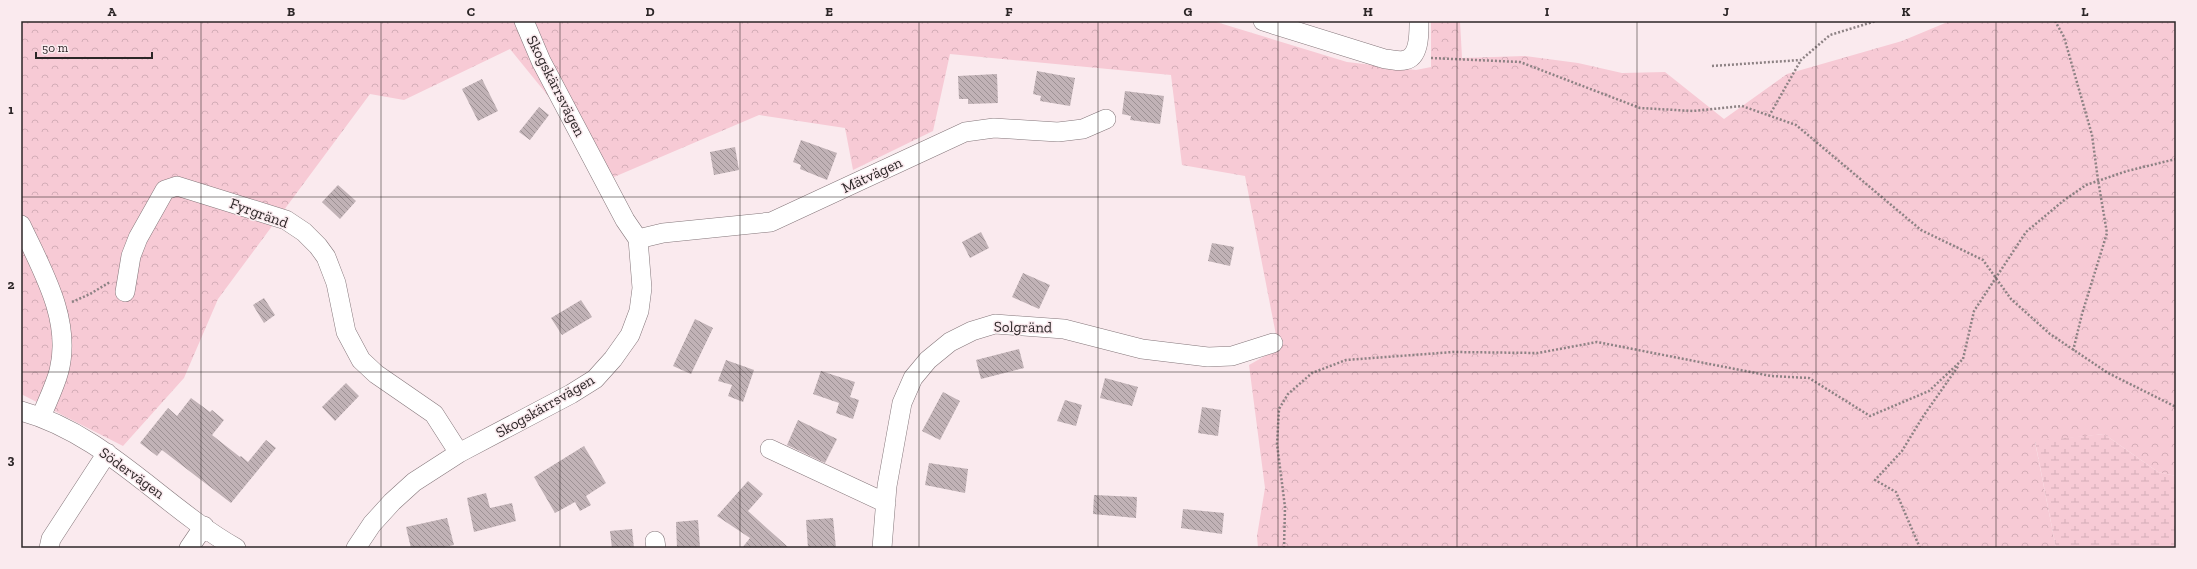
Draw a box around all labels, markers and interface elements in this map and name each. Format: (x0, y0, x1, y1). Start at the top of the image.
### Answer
text: A (108, 4, 117, 19)
text: B (287, 4, 295, 19)
text: C (467, 4, 475, 19)
text: D (645, 4, 655, 19)
text: E (825, 4, 833, 19)
text: F (1005, 4, 1013, 19)
text: G (1184, 4, 1193, 19)
text: H (1363, 4, 1373, 19)
text: I (1545, 4, 1550, 19)
text: J (1723, 4, 1729, 19)
text: K (1902, 4, 1911, 19)
text: L (2081, 4, 2089, 19)
street label: Skogskärrsvägen (523, 32, 589, 140)
scale bar (36, 34, 152, 60)
text: 50 m (42, 41, 69, 55)
text: 1 (8, 102, 14, 117)
street label: Mätvägen (839, 153, 905, 197)
street label: Fyrgränd (227, 194, 291, 232)
text: 2 (8, 277, 15, 292)
street label: Solgränd (994, 317, 1053, 337)
street label: Skogskärrsvägen (492, 370, 598, 442)
street label: Södervägen (96, 443, 168, 503)
text: 3 (8, 452, 15, 467)

